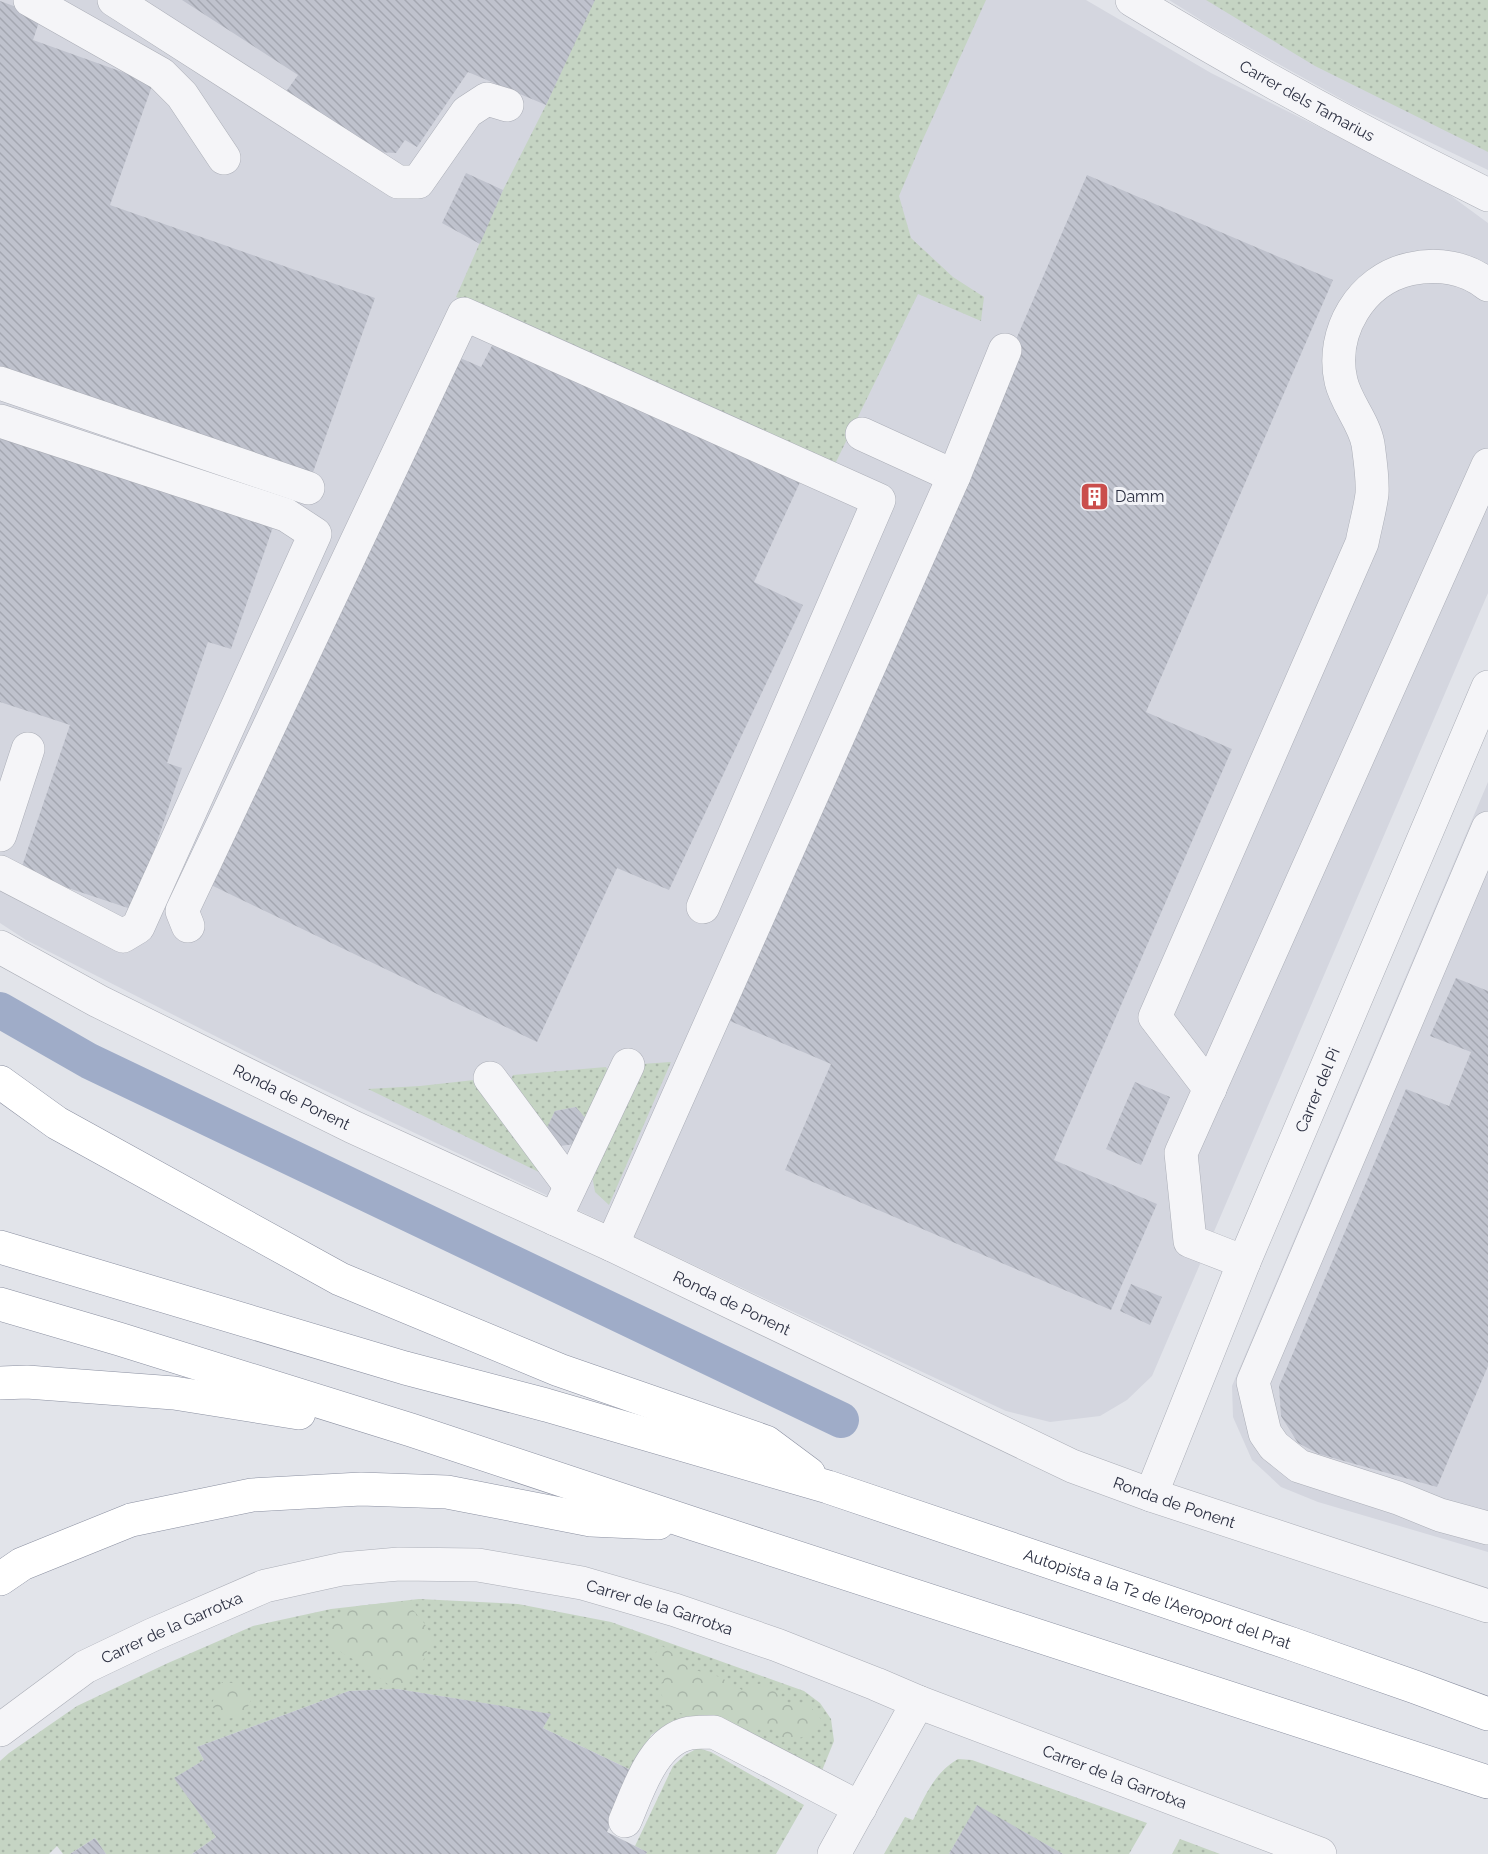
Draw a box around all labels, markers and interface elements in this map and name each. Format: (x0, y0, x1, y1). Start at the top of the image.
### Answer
street label: Carrer dels Tamarius (1236, 56, 1378, 145)
building icon: Damm (1078, 480, 1110, 512)
place label: Damm (1115, 487, 1165, 506)
street label: Carrer del Pi (1291, 1044, 1343, 1135)
street label: Ronda de Ponent (230, 1060, 354, 1134)
street label: Ronda de Ponent (670, 1266, 794, 1339)
street label: Ronda de Ponent (1111, 1473, 1239, 1532)
street label: Autopista a la T2 de l'Aeroport del Prat (1021, 1544, 1294, 1653)
street label: Carrer de la Garrotxa (584, 1575, 736, 1639)
street label: Carrer de la Garrotxa (98, 1588, 245, 1667)
street label: Carrer de la Garrotxa (1040, 1740, 1190, 1812)

